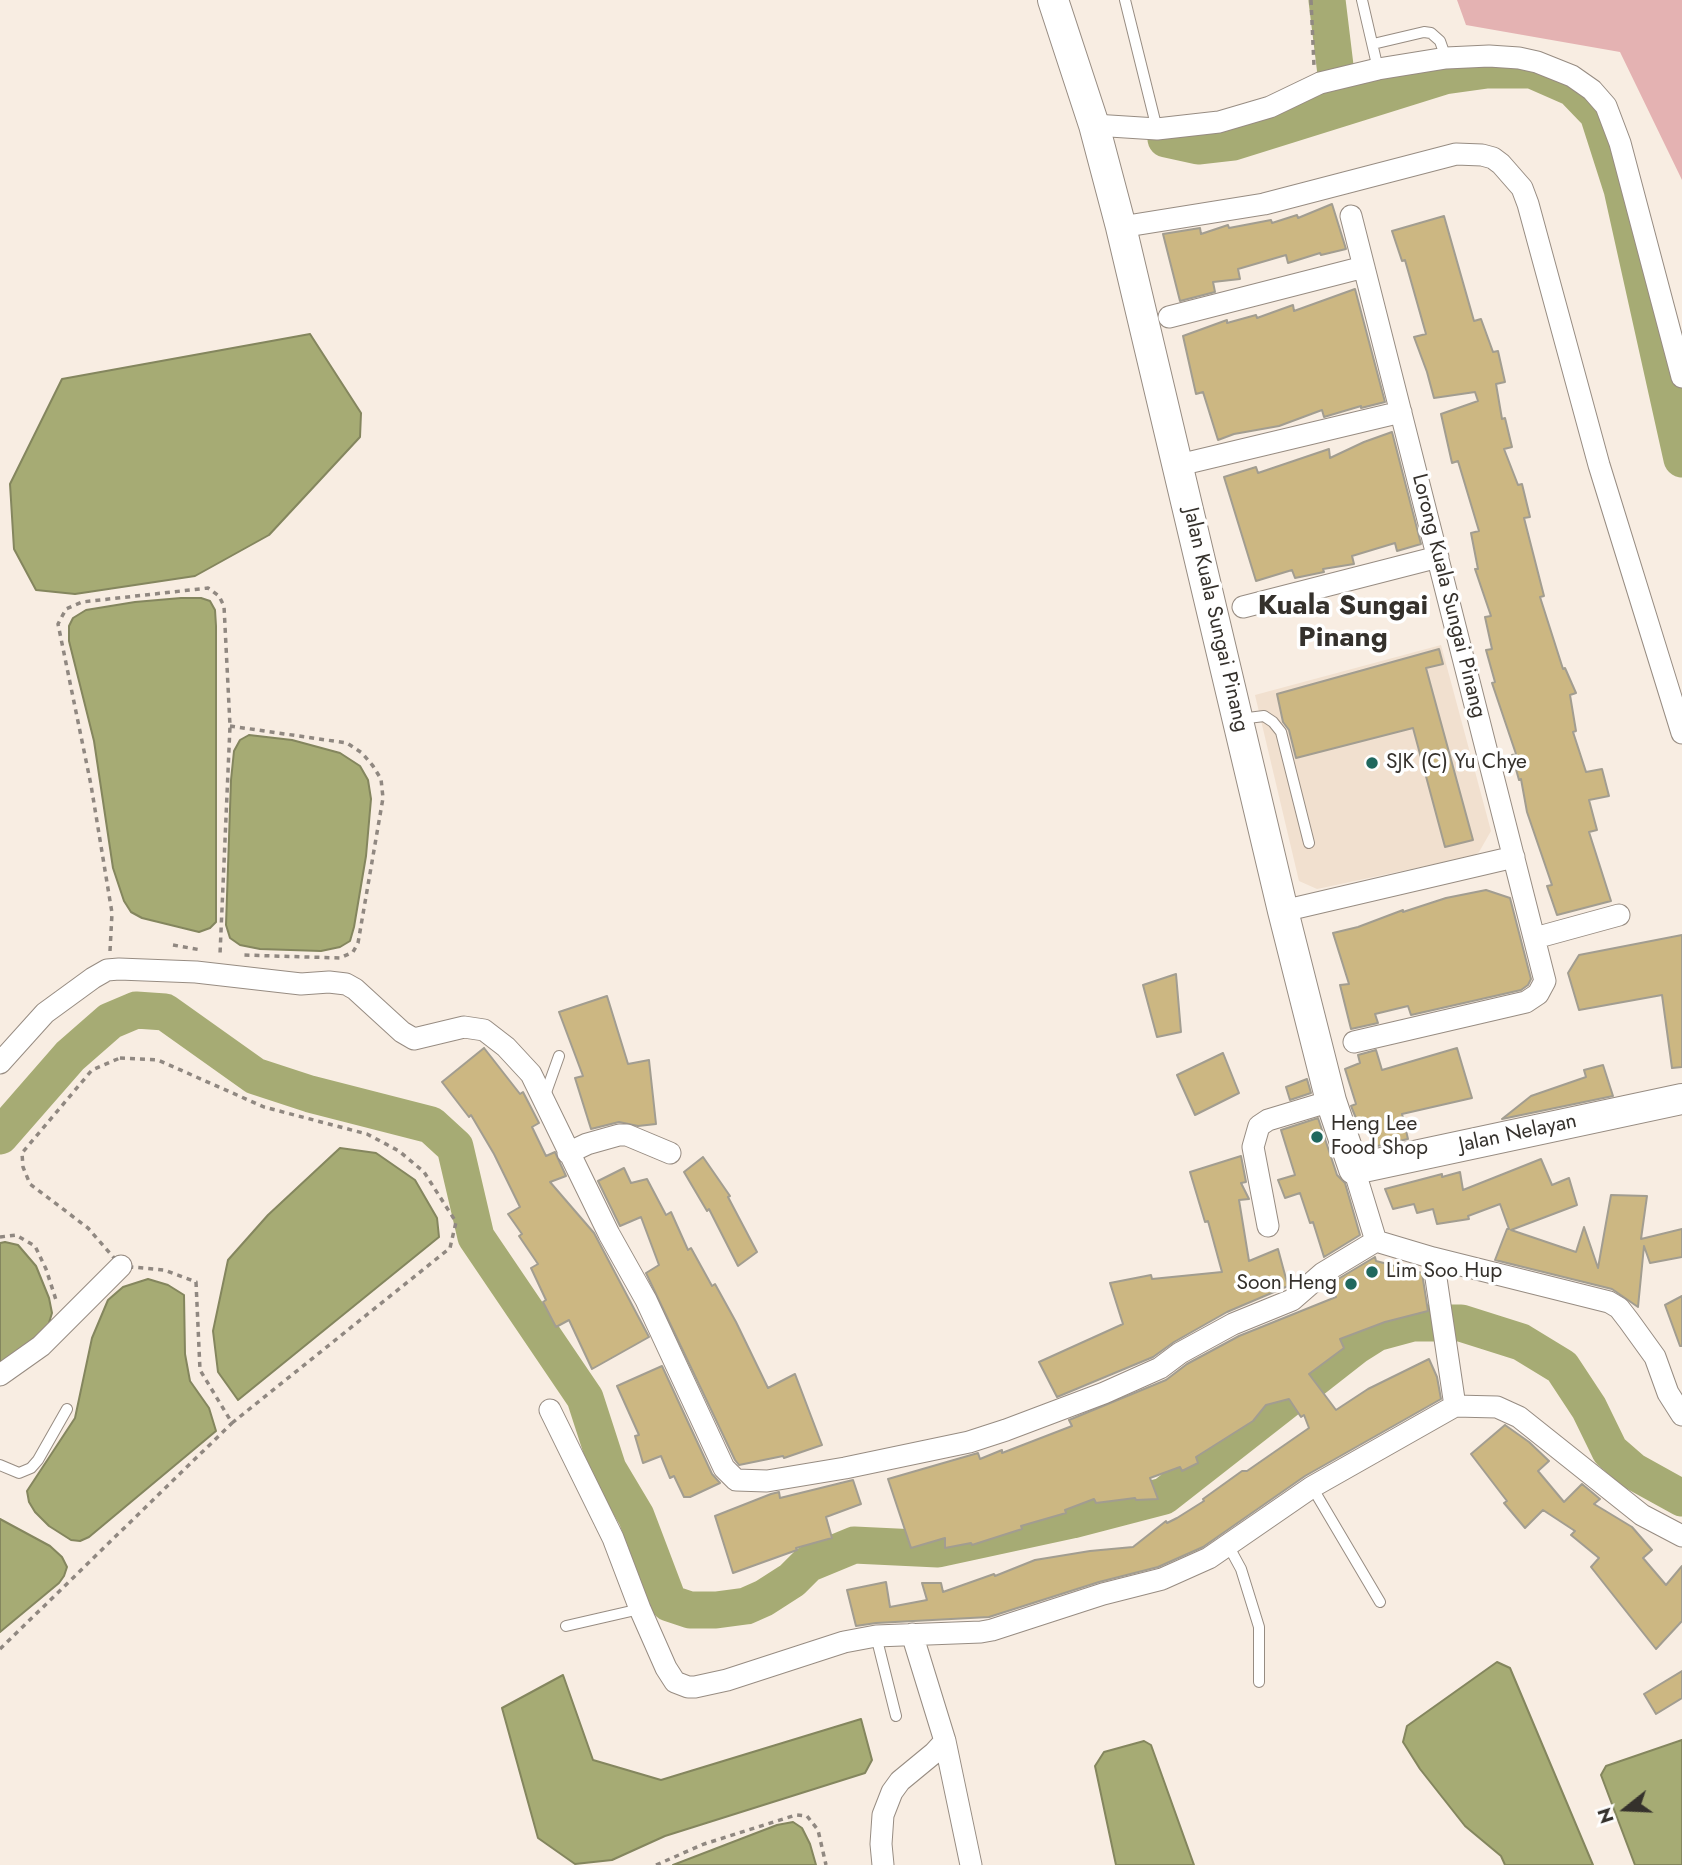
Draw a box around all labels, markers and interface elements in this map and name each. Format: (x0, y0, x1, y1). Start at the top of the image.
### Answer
street label: Lorong Kuala Sungai Pinang (1405, 471, 1491, 721)
street label: Jalan Kuala Sungai Pinang (1177, 505, 1253, 735)
district label: Kuala Sungai Pinang (1258, 590, 1428, 656)
place label: SJK (C) Yu Chye (1386, 750, 1527, 776)
marker: SJK (C) Yu Chye (1364, 755, 1380, 771)
street label: Jalan Nelayan (1457, 1109, 1579, 1159)
place label: Heng Lee Food Shop (1331, 1112, 1428, 1162)
marker: Heng Lee Food Shop (1309, 1129, 1325, 1145)
place label: Lim Soo Hup (1386, 1259, 1502, 1285)
marker: Lim Soo Hup (1364, 1264, 1380, 1280)
place label: Soon Heng (1236, 1271, 1337, 1297)
marker: Soon Heng (1343, 1276, 1359, 1292)
north arrow (1591, 1774, 1661, 1844)
text: N (1590, 1804, 1621, 1827)

